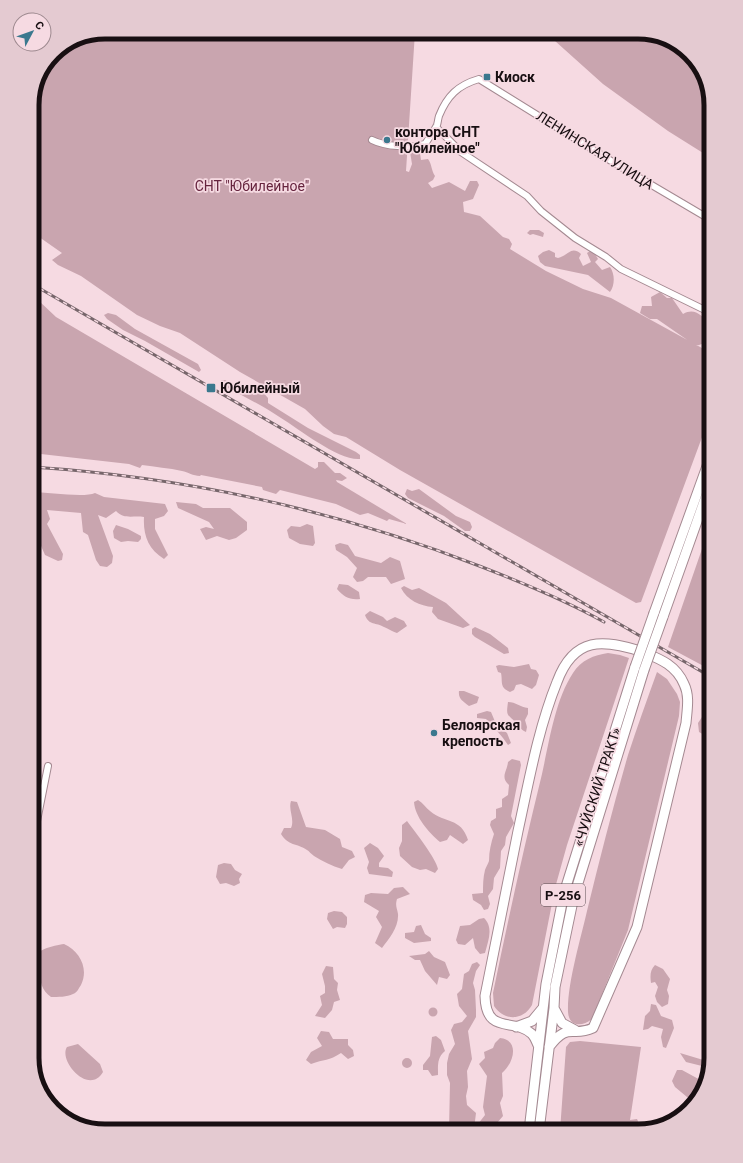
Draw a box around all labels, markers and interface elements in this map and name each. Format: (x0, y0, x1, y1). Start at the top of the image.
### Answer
north arrow (12, 12, 52, 52)
text: С (32, 19, 46, 33)
place label: Киоск (495, 69, 535, 85)
marker: Киоск (482, 72, 492, 82)
street label: ЛЕНИНСКАЯ УЛИЦА (533, 107, 657, 193)
place label: контора СНТ "Юбилейное" (395, 124, 480, 156)
marker: контора СНТ "Юбилейное" (382, 135, 392, 145)
park label: СНТ "Юбилейное" (195, 178, 309, 194)
place label: Юбилейный (220, 380, 300, 396)
marker: Юбилейный (205, 382, 217, 394)
place label: Белоярская крепость (442, 717, 520, 749)
street label: «ЧУЙСКИЙ ТРАКТ» (570, 725, 624, 848)
marker: Белоярская крепость (429, 728, 439, 738)
road number: Р-256 (541, 884, 585, 906)

